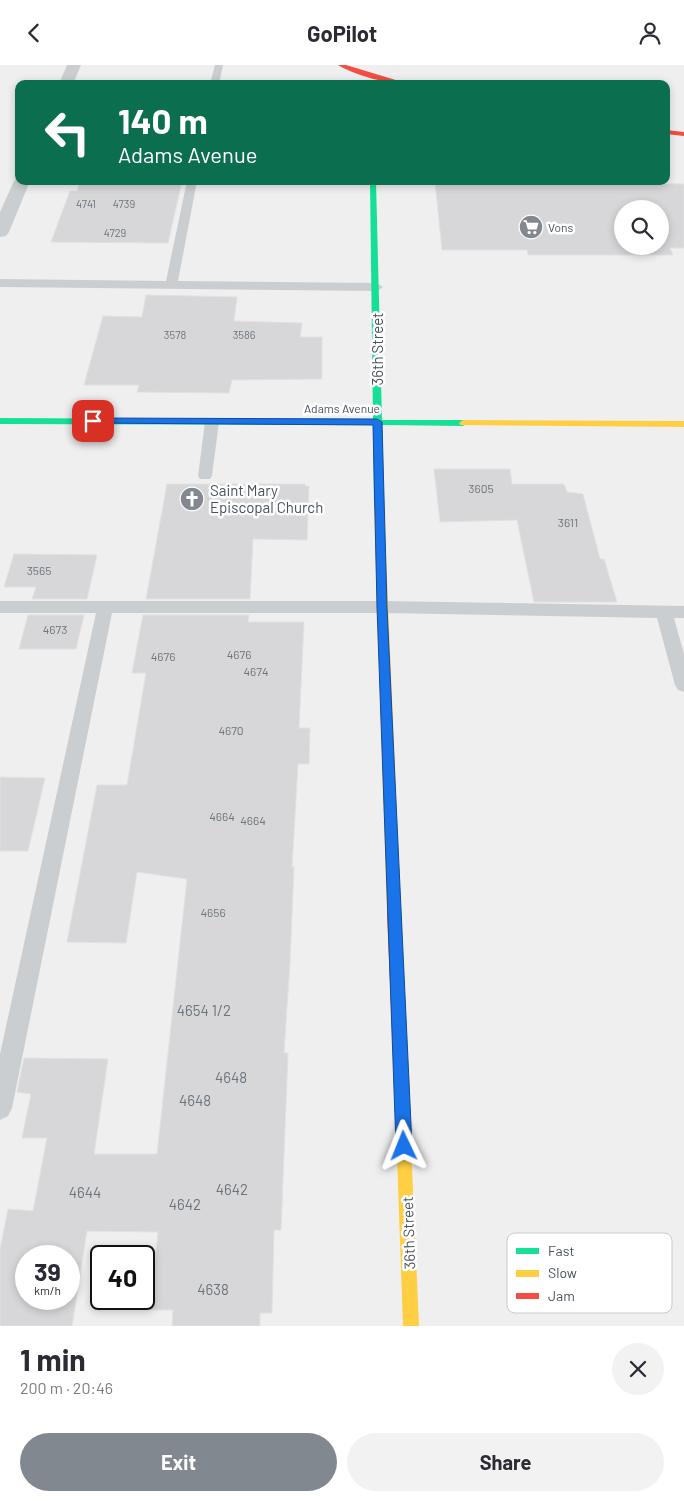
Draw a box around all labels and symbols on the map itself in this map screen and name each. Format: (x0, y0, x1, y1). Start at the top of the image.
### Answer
house number: 4741 (76, 197, 96, 210)
house number: 4739 (113, 197, 135, 210)
supermarket icon: Vons (518, 214, 544, 240)
place label: Vons (548, 220, 573, 234)
house number: 4729 (104, 226, 127, 239)
street label: 36th Street (368, 313, 386, 385)
house number: 3578 (164, 328, 186, 341)
house number: 3586 (233, 328, 256, 341)
pin (72, 400, 114, 442)
street label: Adams Avenue (304, 401, 380, 415)
place label: Saint Mary Episcopal Church (210, 481, 323, 516)
house number: 3605 (468, 481, 494, 495)
church icon: Saint Mary Episcopal Church (179, 486, 205, 512)
house number: 3611 (558, 515, 578, 529)
house number: 3565 (27, 563, 51, 577)
house number: 4673 (43, 622, 67, 636)
house number: 4676 (227, 647, 251, 661)
house number: 4676 (151, 649, 175, 663)
house number: 4674 (243, 664, 269, 678)
house number: 4670 (218, 723, 244, 737)
house number: 4664 (209, 809, 235, 823)
house number: 4664 (240, 813, 266, 827)
house number: 4656 (200, 905, 226, 919)
house number: 4654 1/2 (177, 1001, 231, 1019)
house number: 4648 (215, 1068, 247, 1086)
house number: 4648 (179, 1091, 211, 1109)
position arrow (377, 1119, 429, 1171)
house number: 4642 (216, 1180, 248, 1198)
house number: 4644 (69, 1183, 101, 1201)
house number: 4642 (169, 1195, 201, 1213)
street label: 36th Street (398, 1196, 418, 1270)
legend (507, 1233, 672, 1313)
text: Fast (548, 1242, 574, 1259)
speed limit sign: 40 (90, 1245, 155, 1310)
text: Slow (548, 1264, 577, 1281)
house number: 4638 (197, 1280, 229, 1298)
text: Jam (548, 1287, 575, 1304)

